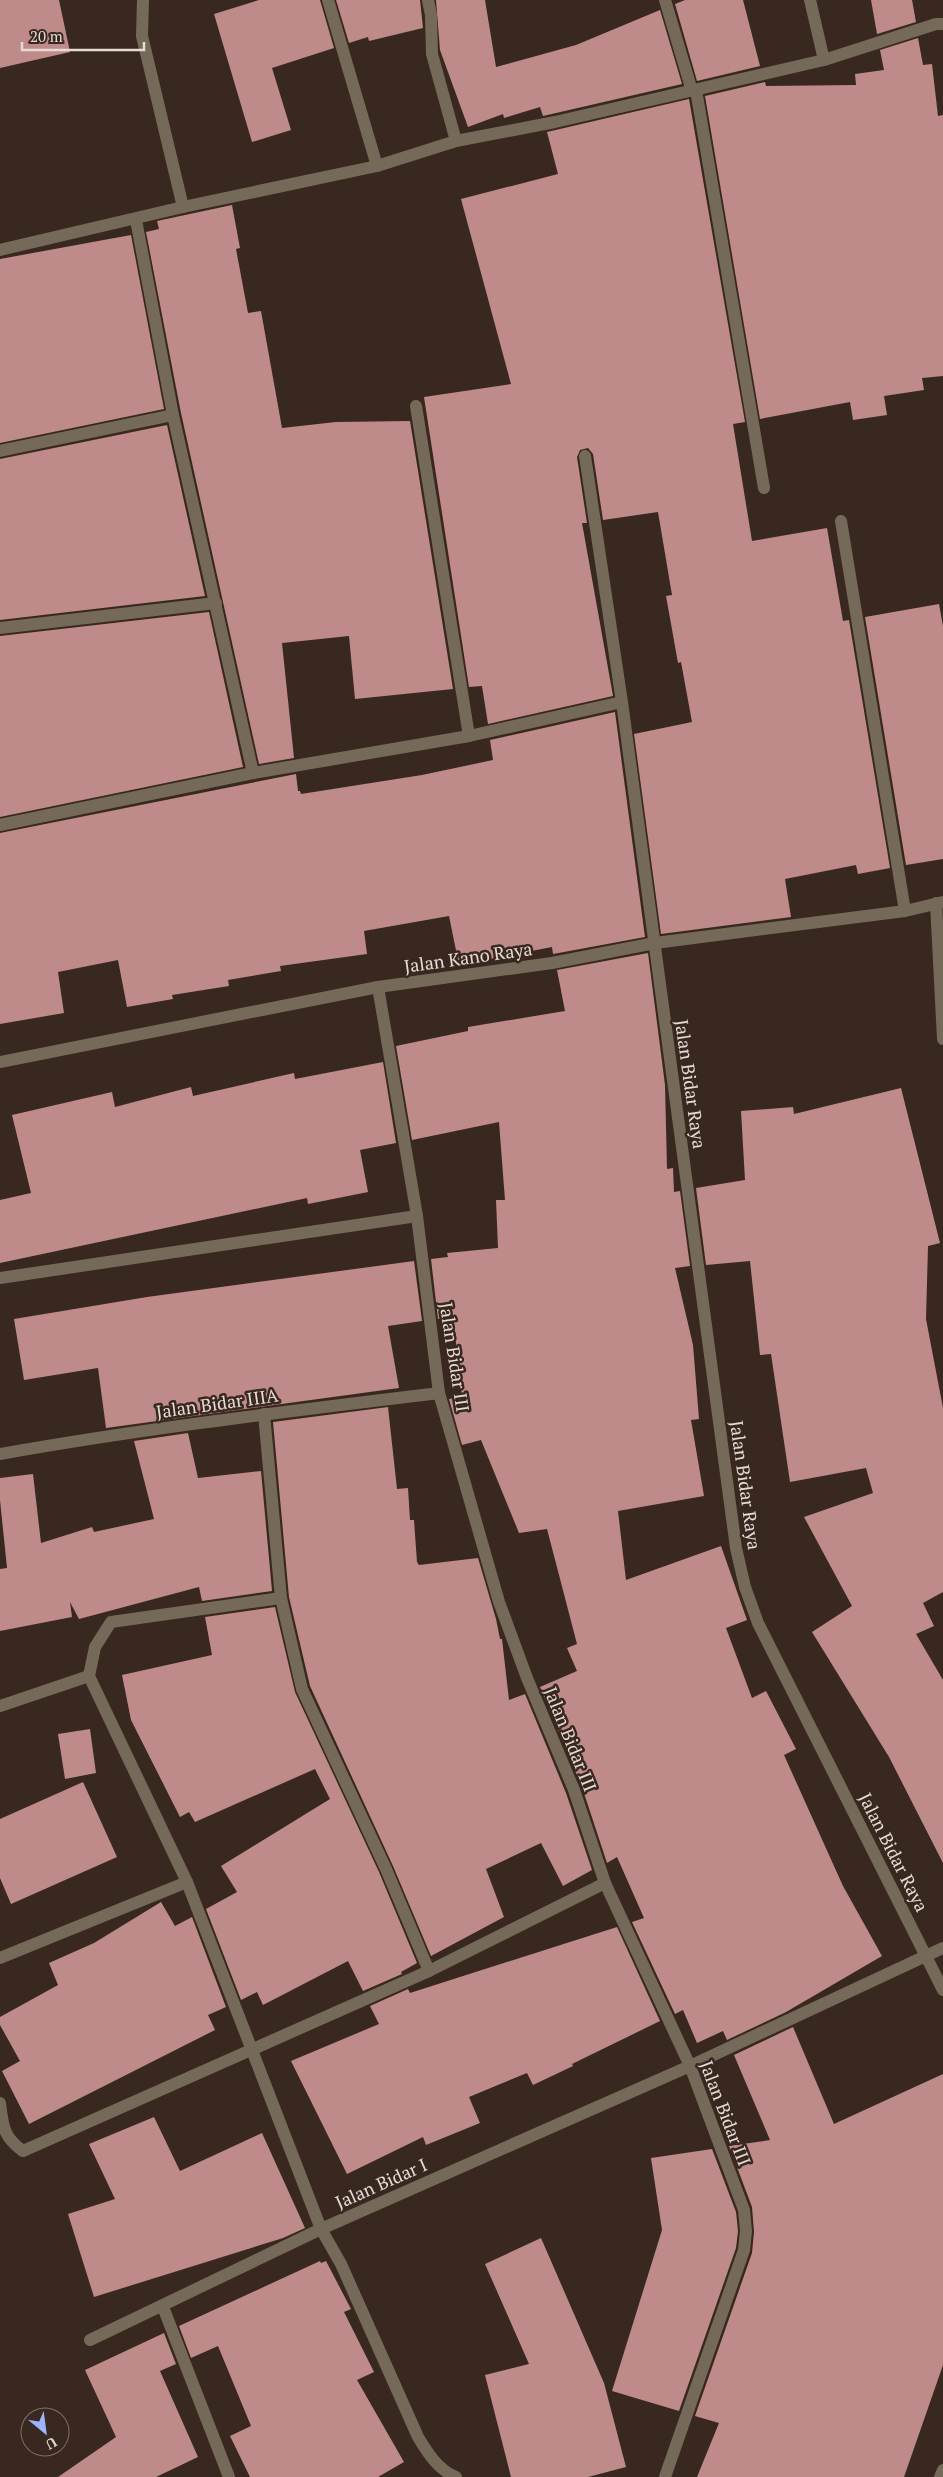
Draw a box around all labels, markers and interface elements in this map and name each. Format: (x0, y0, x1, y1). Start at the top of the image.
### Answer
scale bar (22, 20, 145, 52)
text: 20 m (30, 26, 63, 46)
street label: Jalan Kano Raya (402, 936, 534, 978)
street label: Jalan Bidar Raya (670, 1018, 712, 1150)
street label: Jalan Bidar III (434, 1300, 476, 1414)
street label: Jalan Bidar IIIA (154, 1382, 280, 1423)
street label: Jalan Bidar Raya (725, 1419, 767, 1551)
street label: Jalan Bidar III (539, 1683, 603, 1795)
street label: Jalan Bidar Raya (854, 1788, 934, 1916)
street label: Jalan Bidar III (695, 2057, 757, 2169)
street label: Jalan Bidar I (331, 2152, 431, 2214)
north arrow (20, 2407, 70, 2457)
text: U (43, 2433, 61, 2455)

